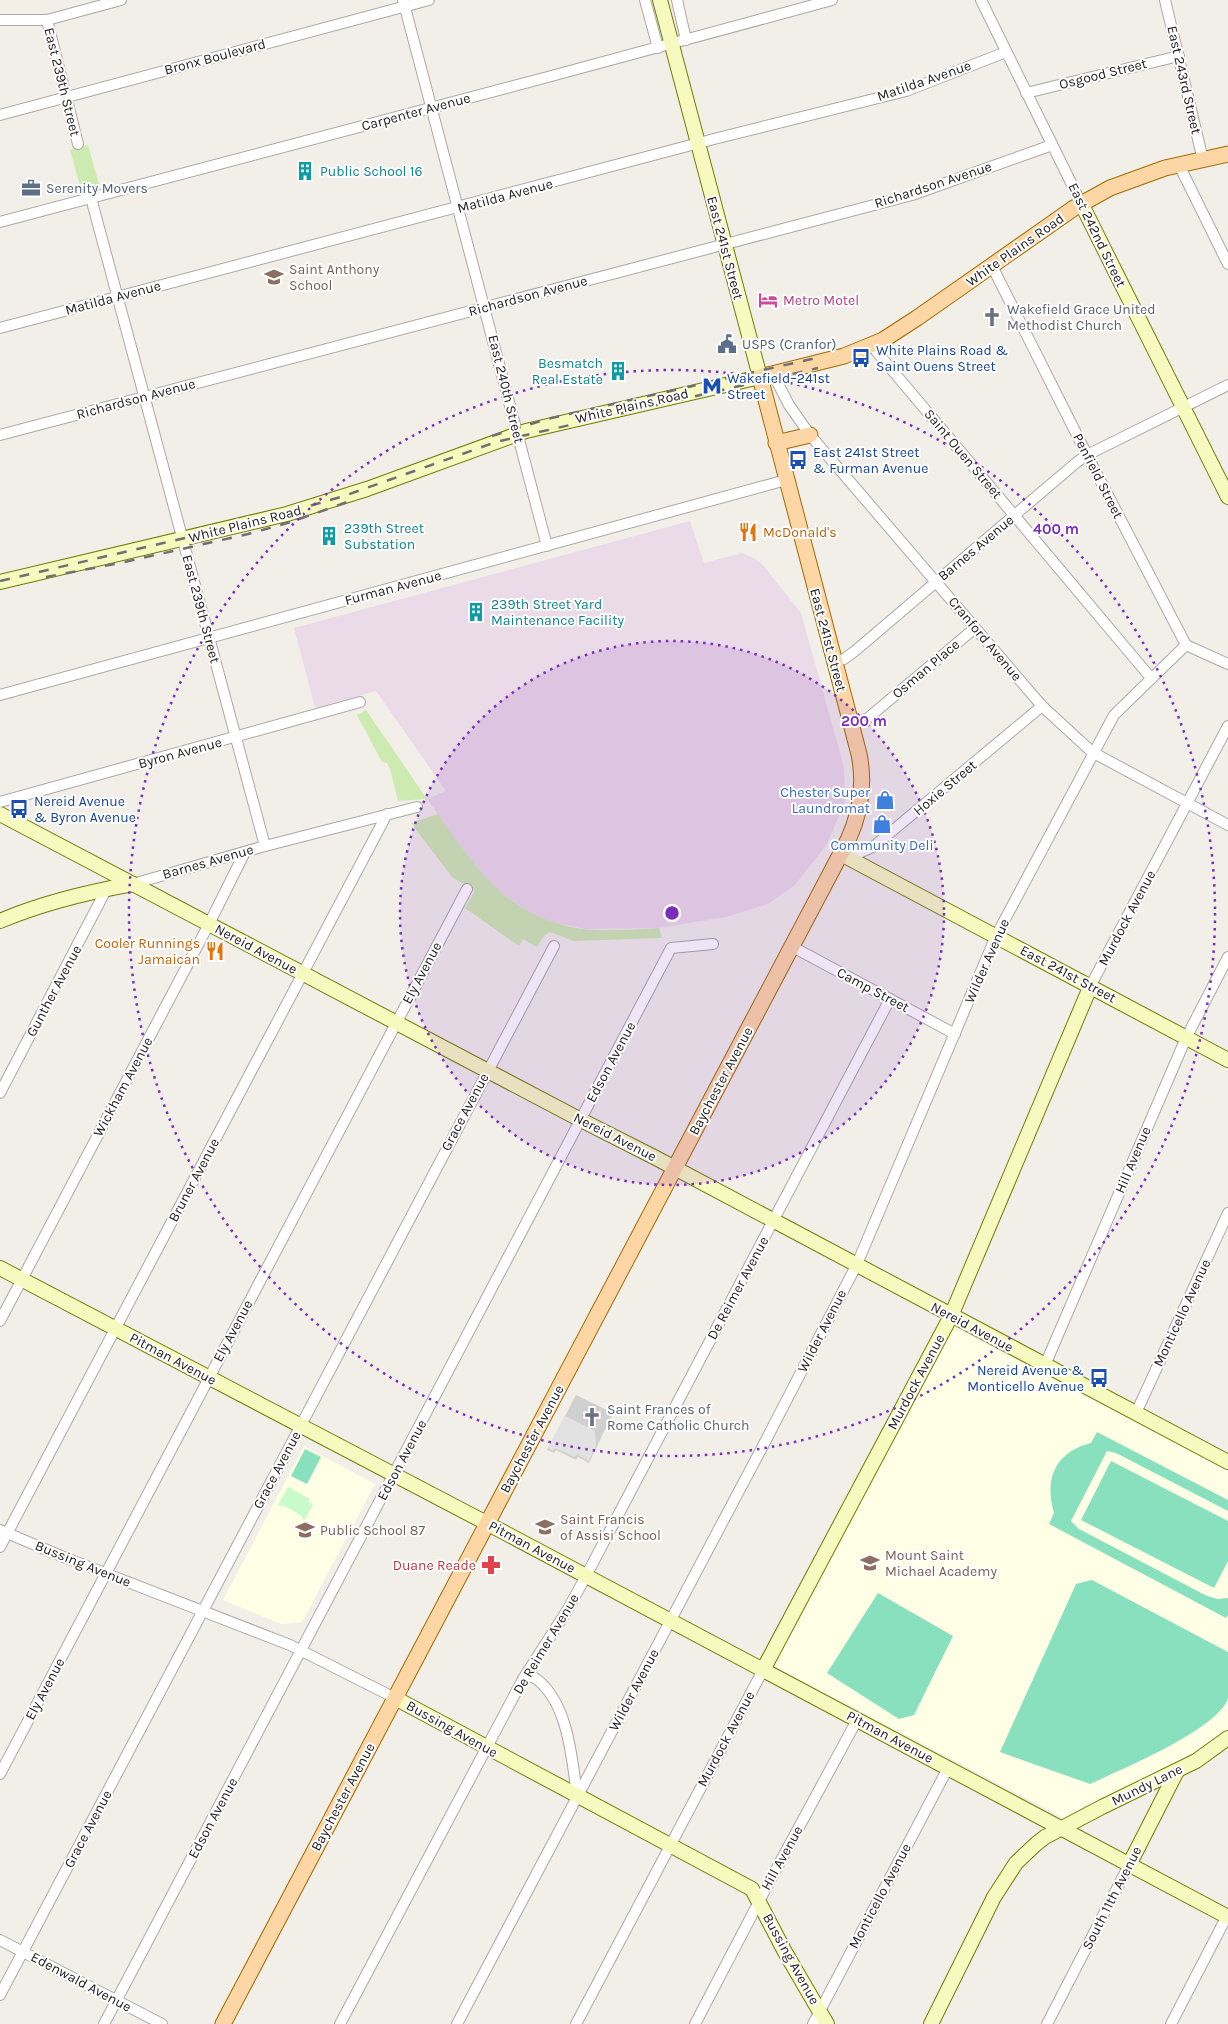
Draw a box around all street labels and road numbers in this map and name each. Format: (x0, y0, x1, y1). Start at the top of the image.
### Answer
street label: East 243rd Street (1163, 24, 1205, 136)
street label: East 239th Street (40, 26, 84, 138)
street label: Bronx Boulevard (162, 35, 268, 79)
street label: Osgood Street (1057, 55, 1149, 93)
street label: Matilda Avenue (875, 57, 973, 105)
street label: Carpenter Avenue (360, 89, 472, 135)
street label: Richardson Avenue (872, 158, 994, 212)
street label: Matilda Avenue (455, 175, 555, 217)
street label: East 242nd Street (1064, 180, 1130, 290)
street label: East 241st Street (703, 194, 747, 302)
street label: White Plains Road (963, 210, 1067, 290)
street label: Richardson Avenue (467, 272, 589, 320)
street label: Matilda Avenue (63, 277, 163, 319)
street label: East 240th Street (484, 333, 528, 445)
street label: Richardson Avenue (75, 375, 197, 423)
street label: White Plains Road (574, 385, 690, 427)
street label: Saint Ouen Street (920, 406, 1006, 502)
street label: Penfield Street (1069, 430, 1127, 522)
street label: White Plains Road (187, 502, 303, 546)
street label: Barnes Avenue (935, 511, 1017, 585)
street label: East 239th Street (178, 553, 224, 665)
street label: Furman Avenue (343, 567, 443, 609)
street label: East 241st Street (806, 586, 850, 694)
street label: Cranford Avenue (945, 593, 1025, 685)
street label: Osman Place (889, 636, 963, 702)
street label: Byron Avenue (136, 734, 224, 772)
street label: Hoxie Street (910, 757, 980, 819)
street label: Barnes Avenue (161, 841, 255, 883)
street label: Murdock Avenue (1095, 867, 1159, 969)
street label: Wilder Avenue (961, 916, 1013, 1006)
street label: Nereid Avenue (212, 920, 300, 978)
street label: Ely Avenue (399, 939, 445, 1007)
street label: Gunther Avenue (23, 942, 85, 1040)
street label: East 241st Street (1017, 942, 1119, 1006)
street label: Camp Street (834, 964, 912, 1016)
street label: Edson Avenue (583, 1019, 639, 1105)
street label: Baychester Avenue (685, 1024, 757, 1138)
street label: Wickham Avenue (90, 1034, 156, 1140)
street label: Grace Avenue (437, 1070, 493, 1154)
street label: Nereid Avenue (571, 1109, 659, 1165)
street label: Hill Avenue (1111, 1124, 1155, 1196)
street label: Bruner Avenue (165, 1135, 223, 1225)
street label: De Reimer Avenue (704, 1233, 772, 1343)
street label: Monticello Avenue (1150, 1257, 1214, 1369)
street label: Wilder Avenue (794, 1287, 850, 1375)
street label: Ely Avenue (210, 1297, 256, 1365)
street label: Nereid Avenue (928, 1298, 1016, 1356)
street label: Pitman Avenue (127, 1329, 219, 1389)
street label: Murdock Avenue (884, 1331, 948, 1433)
street label: Baychester Avenue (496, 1382, 568, 1496)
street label: Edson Avenue (374, 1417, 430, 1503)
street label: Grace Avenue (249, 1428, 305, 1512)
street label: Pitman Avenue (486, 1517, 578, 1577)
street label: Bussing Avenue (33, 1537, 133, 1591)
street label: De Reimer Avenue (509, 1591, 583, 1697)
street label: Wilder Avenue (605, 1646, 663, 1734)
street label: Ely Avenue (22, 1655, 68, 1723)
street label: Murdock Avenue (694, 1688, 758, 1790)
street label: Bussing Avenue (403, 1697, 501, 1761)
street label: Pitman Avenue (844, 1707, 936, 1767)
street label: Baychester Avenue (307, 1740, 379, 1854)
street label: Mundy Lane (1109, 1761, 1185, 1809)
street label: Edson Avenue (185, 1775, 241, 1861)
street label: Grace Avenue (60, 1787, 116, 1871)
street label: Hill Avenue (757, 1823, 807, 1893)
street label: Monticello Avenue (845, 1840, 915, 1952)
street label: South 11th Avenue (1079, 1843, 1145, 1953)
street label: Bussing Avenue (759, 1910, 823, 2008)
street label: Edenwald Avenue (28, 1948, 134, 2016)

